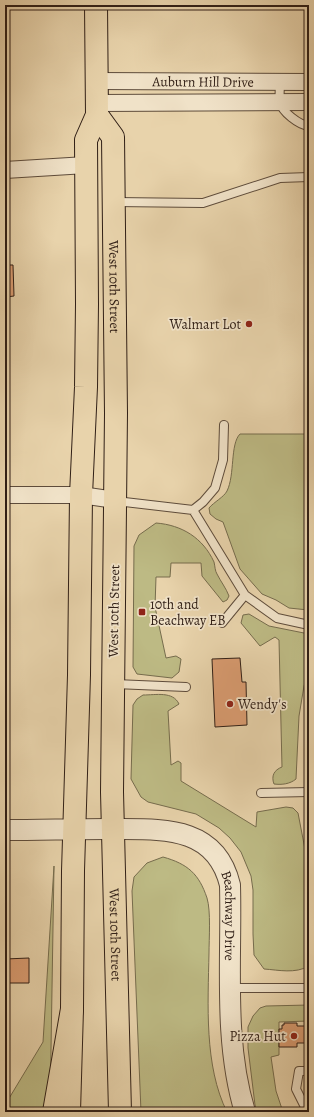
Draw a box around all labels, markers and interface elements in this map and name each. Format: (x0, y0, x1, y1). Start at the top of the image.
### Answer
street label: Auburn Hill Drive (151, 72, 254, 91)
street label: West 10th Street (105, 239, 125, 334)
place label: Walmart Lot (169, 315, 241, 334)
marker: Walmart Lot (244, 319, 254, 329)
street label: West 10th Street (104, 564, 124, 659)
place label: 10th and Beachway EB (150, 595, 226, 630)
marker: 10th and Beachway EB (137, 607, 147, 617)
place label: Wendy's (237, 695, 287, 714)
marker: Wendy's (225, 699, 235, 709)
street label: Beachway Drive (217, 868, 240, 961)
street label: West 10th Street (105, 887, 126, 982)
place label: Pizza Hut (230, 1027, 286, 1046)
marker: Pizza Hut (289, 1031, 299, 1041)

